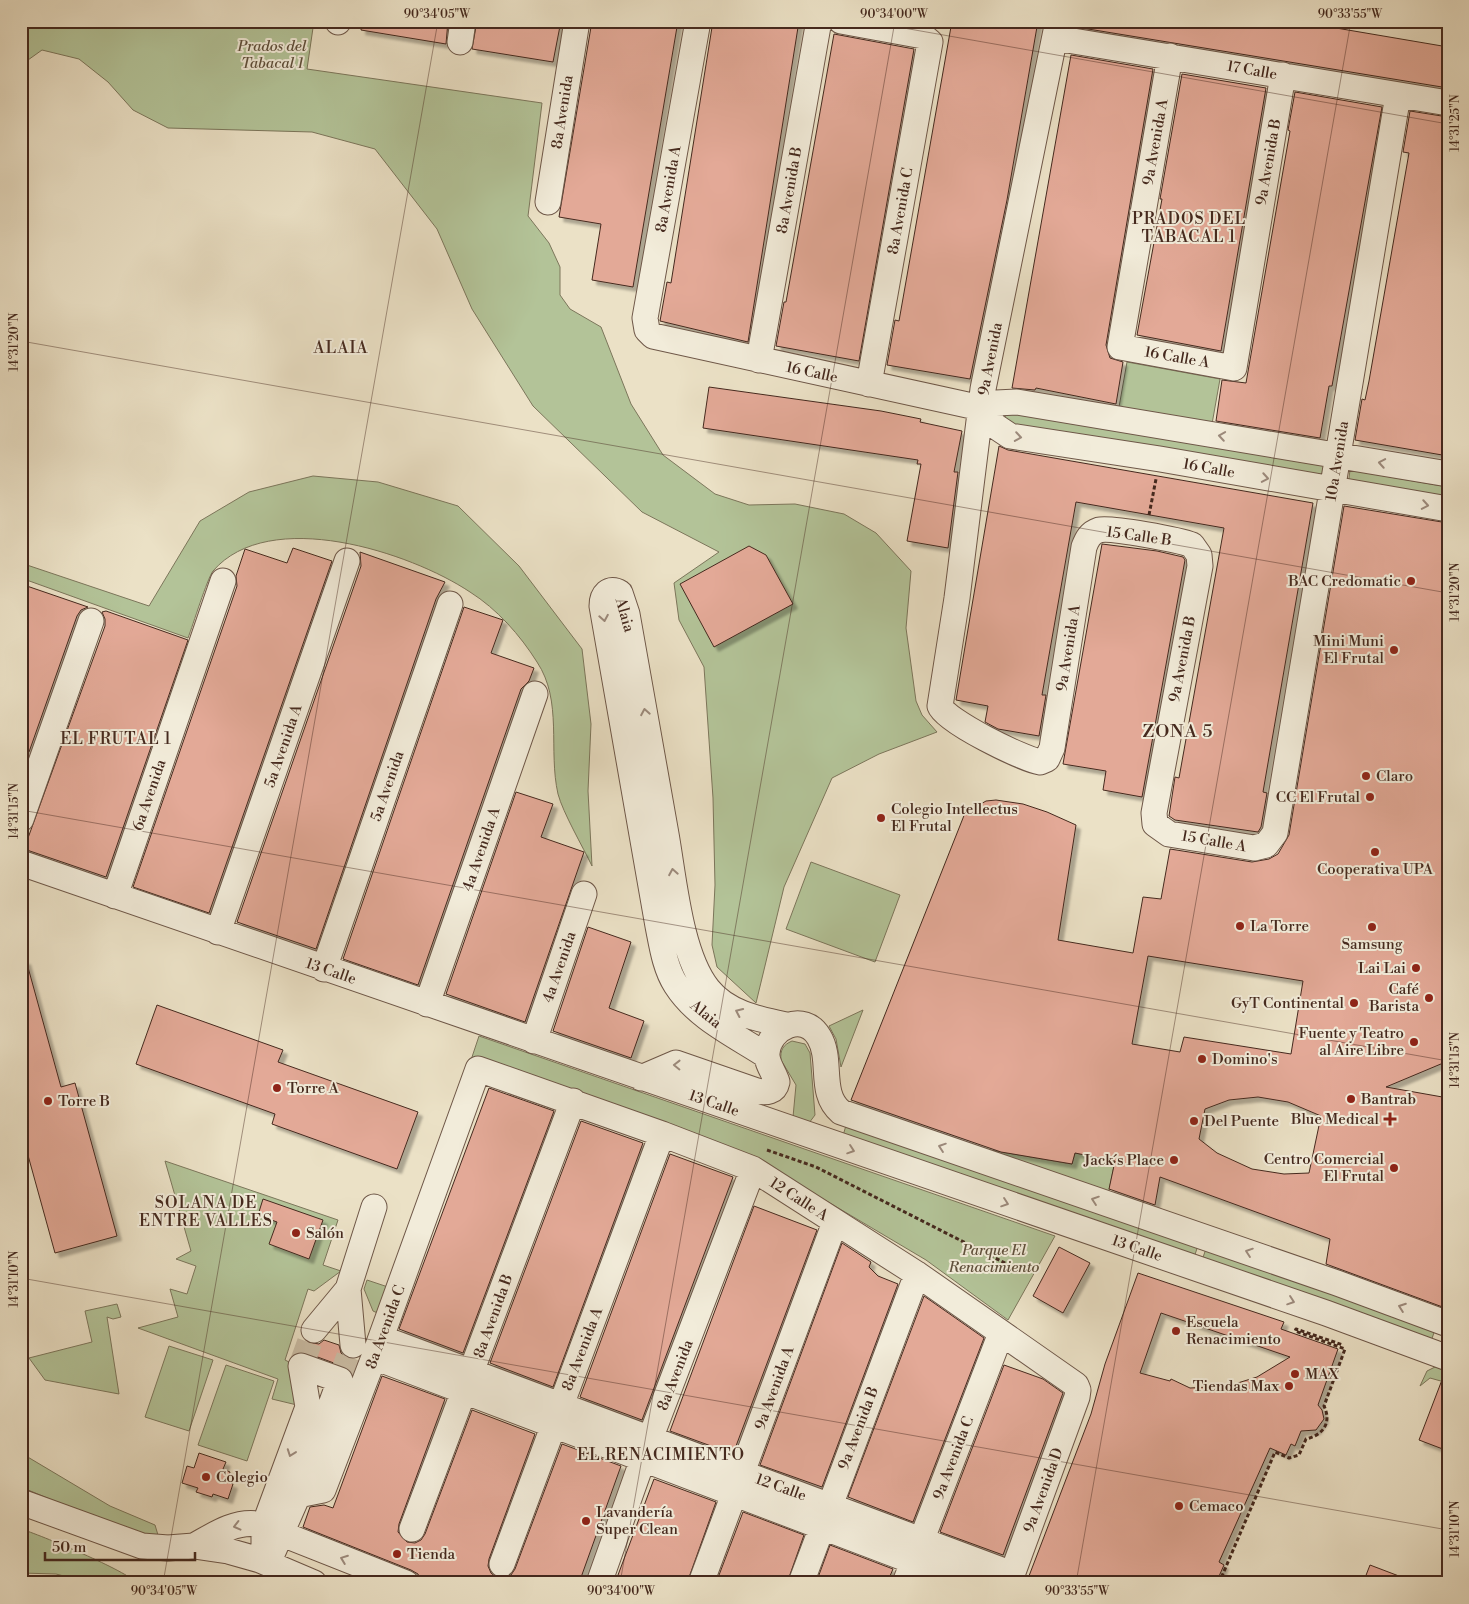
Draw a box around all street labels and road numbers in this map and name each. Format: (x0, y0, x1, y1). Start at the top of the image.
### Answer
street label: 17 Calle (1225, 57, 1279, 84)
street label: 8a Avenida (547, 74, 578, 150)
street label: 9a Avenida A (1139, 97, 1173, 187)
street label: 9a Avenida B (1252, 117, 1285, 207)
street label: 8a Avenida A (652, 144, 686, 234)
street label: 8a Avenida B (773, 145, 806, 235)
street label: 8a Avenida C (884, 166, 917, 256)
street label: 9a Avenida (974, 320, 1007, 397)
street label: 16 Calle A (1143, 342, 1212, 373)
street label: 16 Calle (784, 358, 840, 387)
street label: 10a Avenida (1322, 419, 1353, 503)
street label: 16 Calle (1181, 455, 1236, 482)
street label: 15 Calle B (1105, 523, 1173, 550)
street label: Alaia (610, 595, 639, 635)
street label: 9a Avenida A (1052, 603, 1085, 693)
street label: 9a Avenida B (1165, 614, 1200, 704)
street label: 5a Avenida A (260, 701, 307, 790)
street label: 5a Avenida (367, 748, 409, 824)
street label: 6a Avenida (128, 757, 171, 833)
street label: 4a Avenida A (458, 804, 505, 894)
street label: 15 Calle A (1180, 826, 1249, 857)
street label: 4a Avenida (538, 929, 581, 1005)
street label: 13 Calle (303, 954, 359, 989)
street label: Alaia (685, 995, 726, 1033)
street label: 13 Calle (686, 1086, 742, 1121)
street label: 12 Calle A (766, 1173, 832, 1226)
street label: 13 Calle (1109, 1231, 1165, 1266)
street label: 8a Avenida B (470, 1272, 517, 1361)
street label: 8a Avenida C (362, 1283, 409, 1372)
street label: 8a Avenida A (558, 1304, 607, 1393)
street label: 8a Avenida (653, 1337, 698, 1413)
street label: 9a Avenida A (751, 1343, 799, 1433)
street label: 9a Avenida B (834, 1384, 883, 1473)
street label: 9a Avenida C (929, 1414, 978, 1502)
street label: 9a Avenida D (1019, 1445, 1068, 1535)
street label: 12 Calle (753, 1470, 809, 1505)

